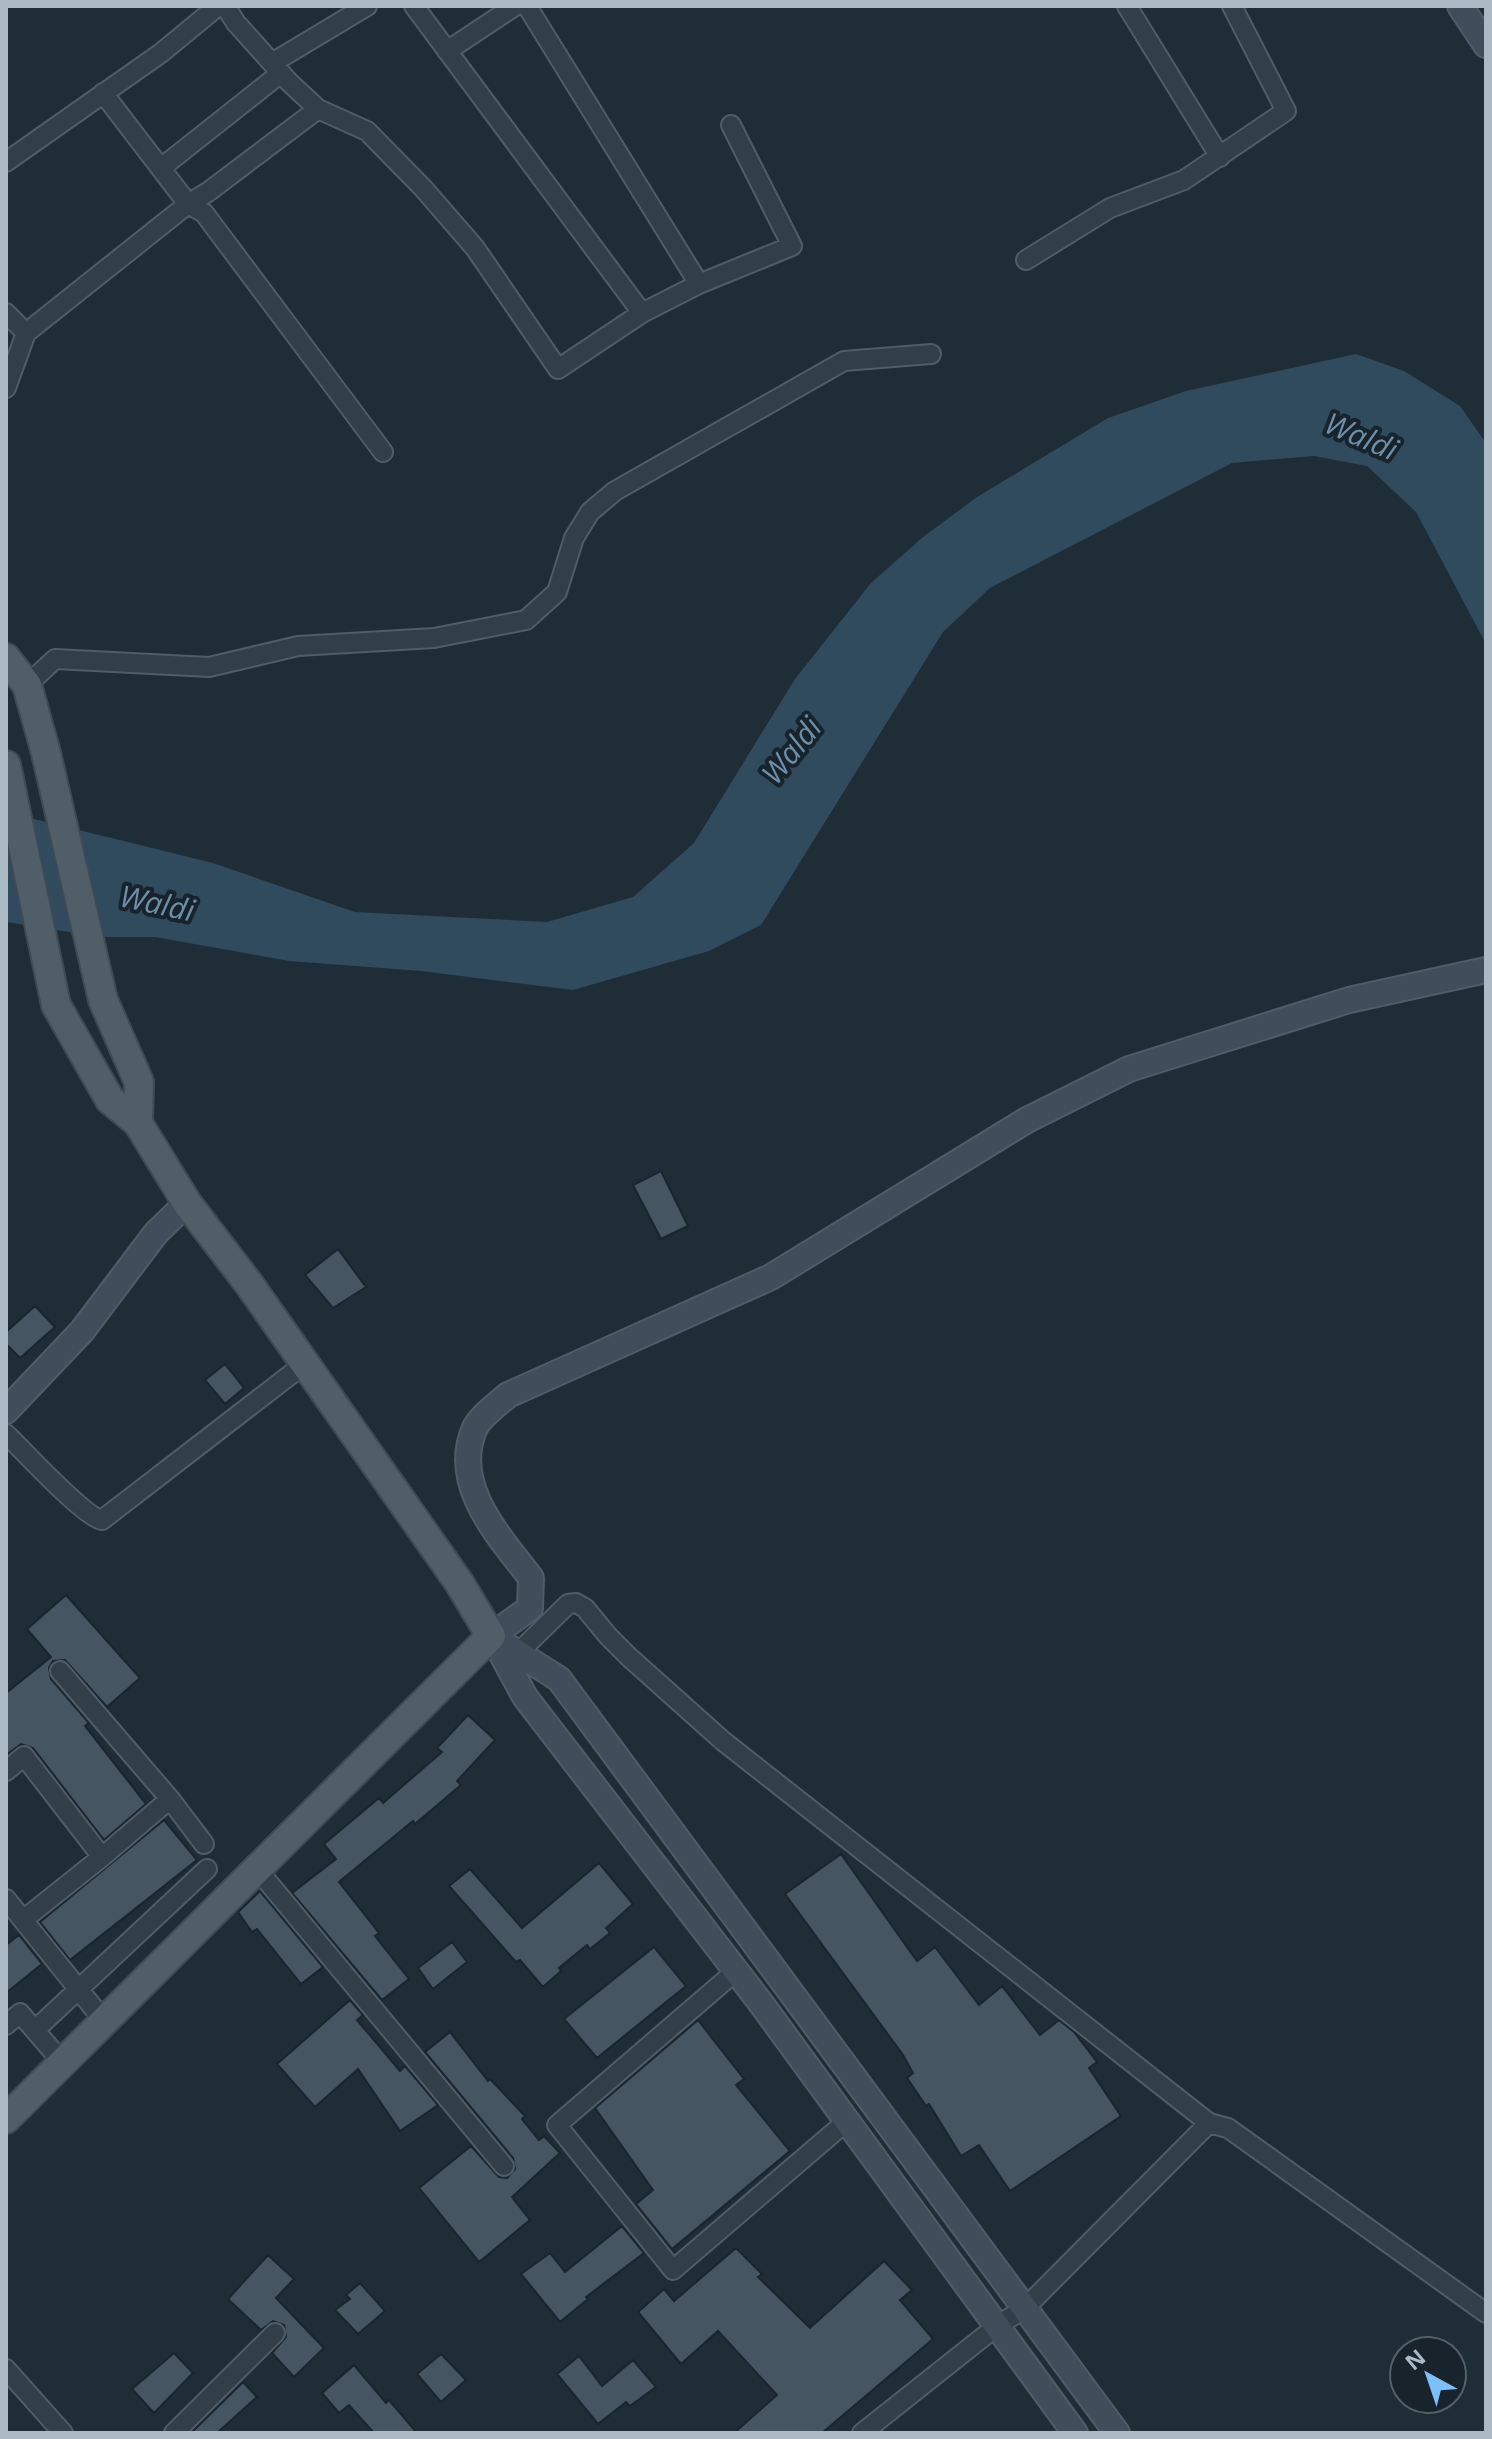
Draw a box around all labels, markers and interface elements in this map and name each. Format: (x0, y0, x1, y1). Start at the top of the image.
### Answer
water label: Waldi (1319, 402, 1405, 469)
water label: Waldi (751, 708, 831, 792)
water label: Waldi (116, 875, 199, 930)
north arrow (1388, 2335, 1468, 2415)
text: N (1398, 2342, 1431, 2376)

